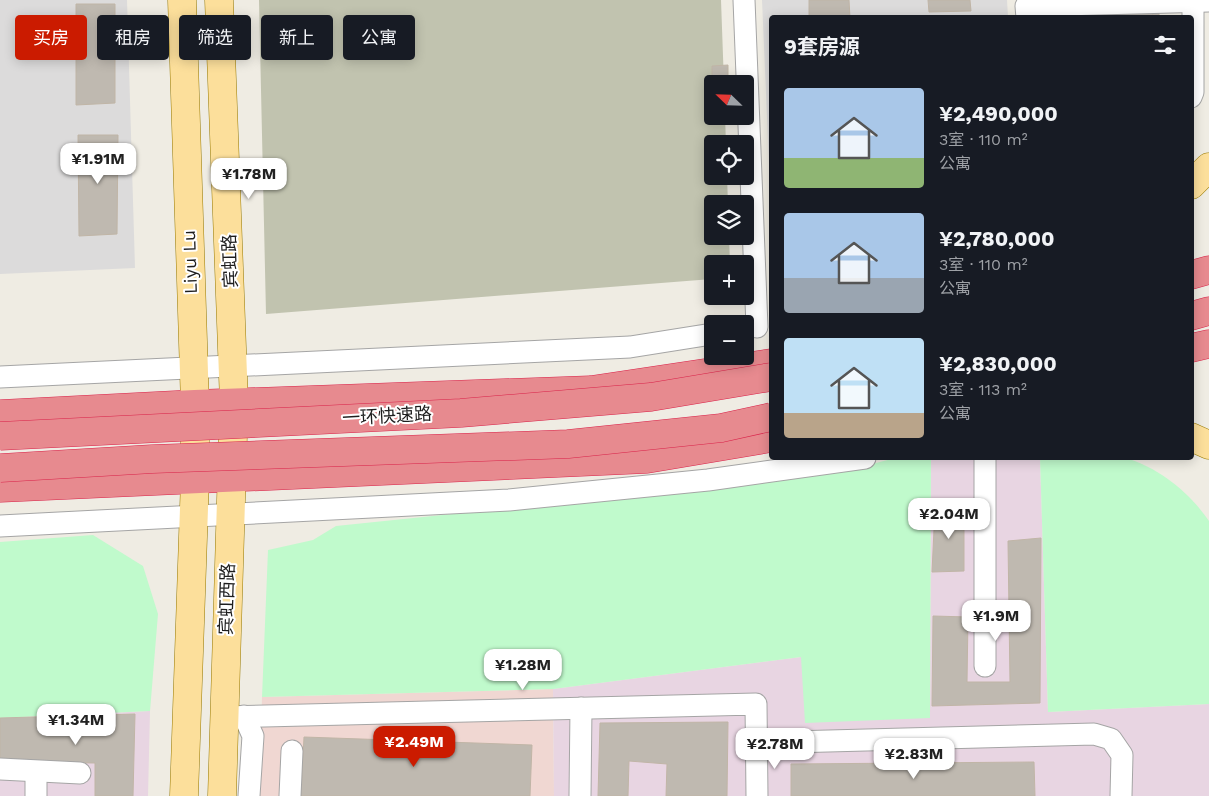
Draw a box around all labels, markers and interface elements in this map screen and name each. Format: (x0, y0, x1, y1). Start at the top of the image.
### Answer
chip: 买房 (15, 15, 87, 60)
chip: 租房 (97, 15, 169, 60)
chip: 筛选 (179, 15, 251, 60)
chip: 新上 (261, 15, 333, 60)
chip: 公寓 (343, 15, 415, 60)
icon: filters (1151, 31, 1179, 59)
text: 9套房源 (784, 34, 860, 59)
north arrow (704, 75, 754, 125)
map controls (704, 75, 754, 365)
text: ¥2,490,000 (939, 101, 1058, 126)
icon: home (824, 108, 884, 168)
text: 3室 · 110 m² (939, 130, 1028, 149)
button: locate (704, 135, 754, 185)
pin: ¥1.91M (57, 142, 139, 185)
text: ¥1.91M (71, 149, 125, 168)
text: 公寓 (939, 154, 971, 173)
pin: ¥1.78M (208, 158, 290, 200)
text: ¥1.78M (222, 164, 276, 183)
button: layers (704, 195, 754, 245)
text: ¥2,780,000 (939, 226, 1055, 251)
street label: Liyu Lu (178, 230, 201, 294)
icon: home (824, 233, 884, 293)
street label: 宾虹路 (218, 234, 241, 288)
button: + (704, 255, 754, 305)
text: 3室 · 110 m² (939, 255, 1028, 274)
text: 公寓 (939, 279, 971, 298)
button: − (704, 315, 754, 365)
text: ¥2,830,000 (939, 351, 1057, 376)
icon: home (824, 358, 884, 418)
text: 3室 · 113 m² (939, 380, 1027, 399)
street label: 一环快速路 (341, 403, 432, 428)
text: 公寓 (939, 404, 971, 423)
pin: ¥2.04M (908, 498, 990, 540)
text: ¥2.04M (919, 504, 979, 523)
street label: 宾虹西路 (215, 563, 238, 635)
pin: ¥1.9M (961, 600, 1031, 642)
text: ¥1.9M (973, 606, 1019, 625)
pin: ¥1.28M (482, 648, 564, 691)
text: ¥1.28M (495, 655, 551, 674)
pin: ¥1.34M (35, 704, 117, 746)
text: ¥1.34M (48, 710, 104, 729)
pin: ¥2.49M (373, 726, 455, 768)
pin: ¥2.78M (734, 728, 816, 770)
text: ¥2.49M (384, 732, 444, 751)
text: ¥2.78M (746, 734, 804, 753)
pin: ¥2.83M (873, 738, 955, 780)
text: ¥2.83M (885, 744, 943, 763)

